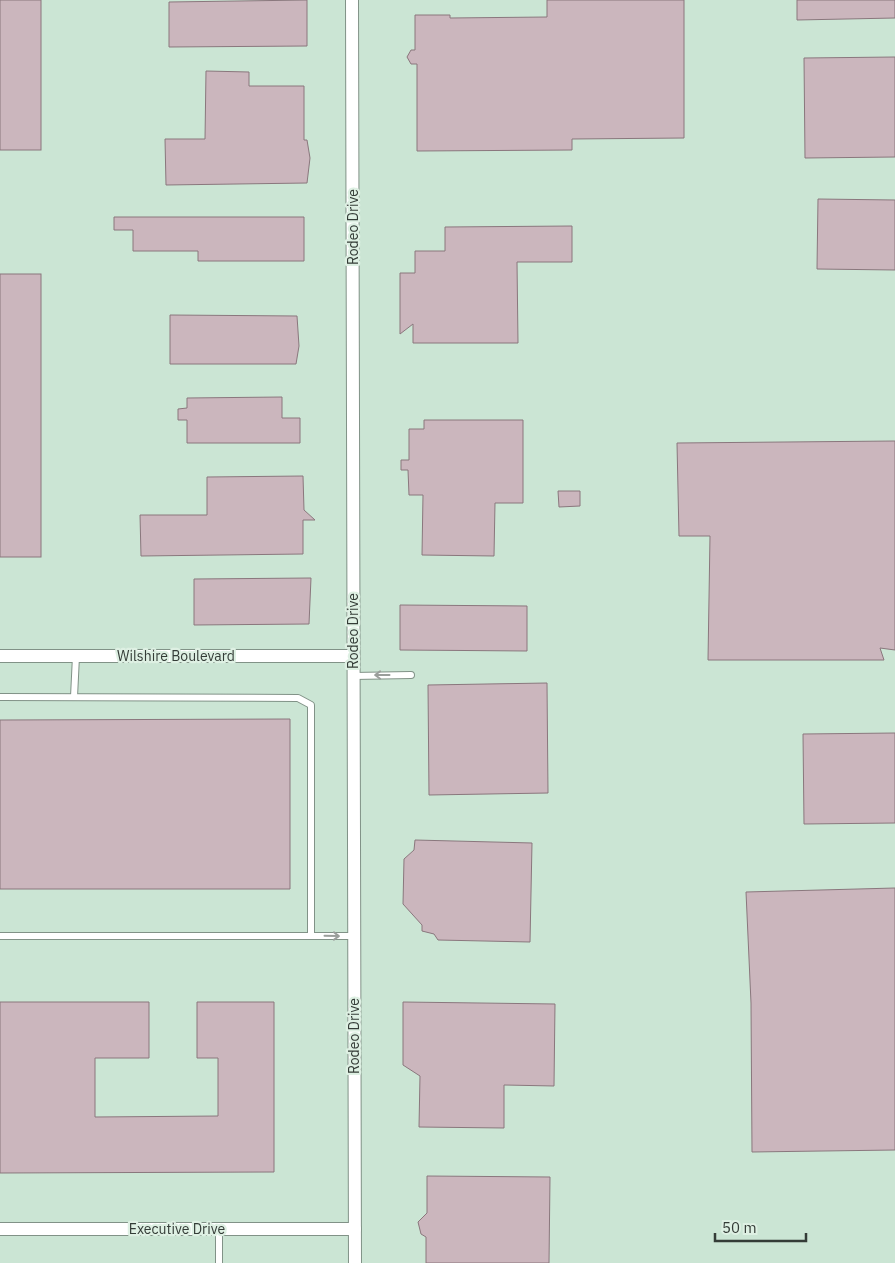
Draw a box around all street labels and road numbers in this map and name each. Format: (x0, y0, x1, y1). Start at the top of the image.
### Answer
street label: Rodeo Drive (344, 189, 362, 265)
street label: Rodeo Drive (344, 593, 362, 669)
street label: Wilshire Boulevard (117, 647, 235, 665)
street label: Rodeo Drive (345, 998, 363, 1074)
street label: Executive Drive (129, 1220, 226, 1238)

